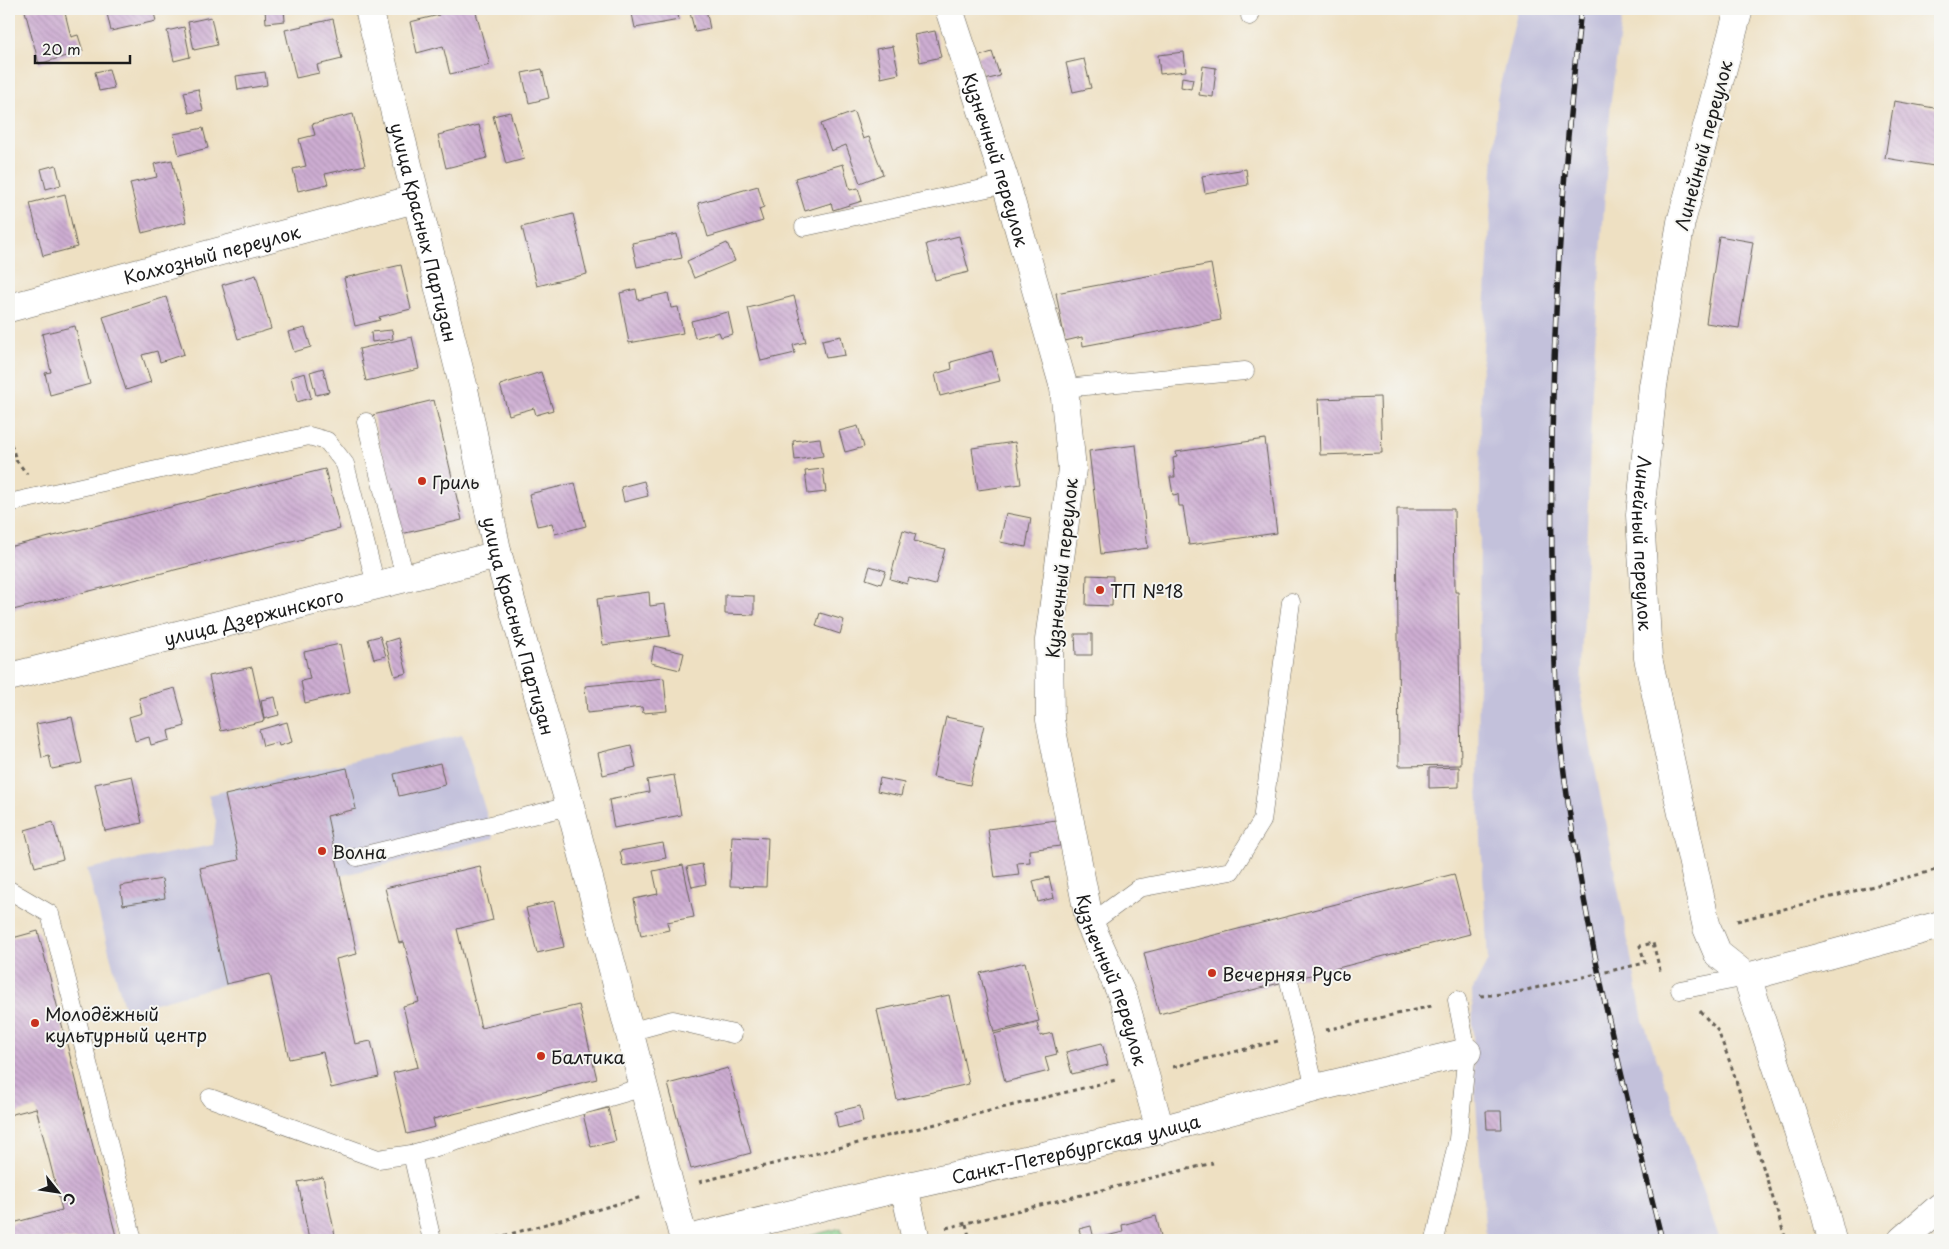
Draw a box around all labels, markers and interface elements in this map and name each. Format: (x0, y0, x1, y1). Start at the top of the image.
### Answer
scale bar (35, 32, 130, 64)
text: 20 m (42, 37, 81, 60)
street label: Линейный переулок (1667, 57, 1739, 233)
street label: Кузнечный переулок (957, 69, 1037, 250)
street label: улица Красных Партизан (384, 120, 465, 345)
street label: Колхозный переулок (121, 217, 303, 290)
street label: Линейный переулок (1626, 455, 1660, 632)
place label: Гриль (432, 468, 479, 495)
marker: Гриль (416, 475, 428, 487)
street label: Кузнечный переулок (1038, 476, 1084, 659)
street label: улица Красных Партизан (477, 514, 562, 738)
place label: ТП №18 (1110, 577, 1184, 604)
street label: улица Дзержинского (161, 581, 346, 651)
marker: ТП №18 (1094, 584, 1106, 596)
place label: Волна (332, 838, 387, 865)
marker: Волна (316, 845, 328, 857)
street label: Кузнечный переулок (1071, 892, 1155, 1069)
place label: Вечерняя Русь (1222, 960, 1351, 987)
marker: Вечерняя Русь (1206, 967, 1218, 979)
place label: Молодёжный культурный центр (45, 1000, 207, 1048)
marker: Молодёжный культурный центр (29, 1017, 41, 1029)
place label: Балтика (551, 1043, 625, 1070)
marker: Балтика (535, 1050, 547, 1062)
street label: Санкт-Петербургская улица (949, 1106, 1204, 1190)
north arrow (32, 1166, 82, 1216)
text: С (58, 1189, 81, 1209)

